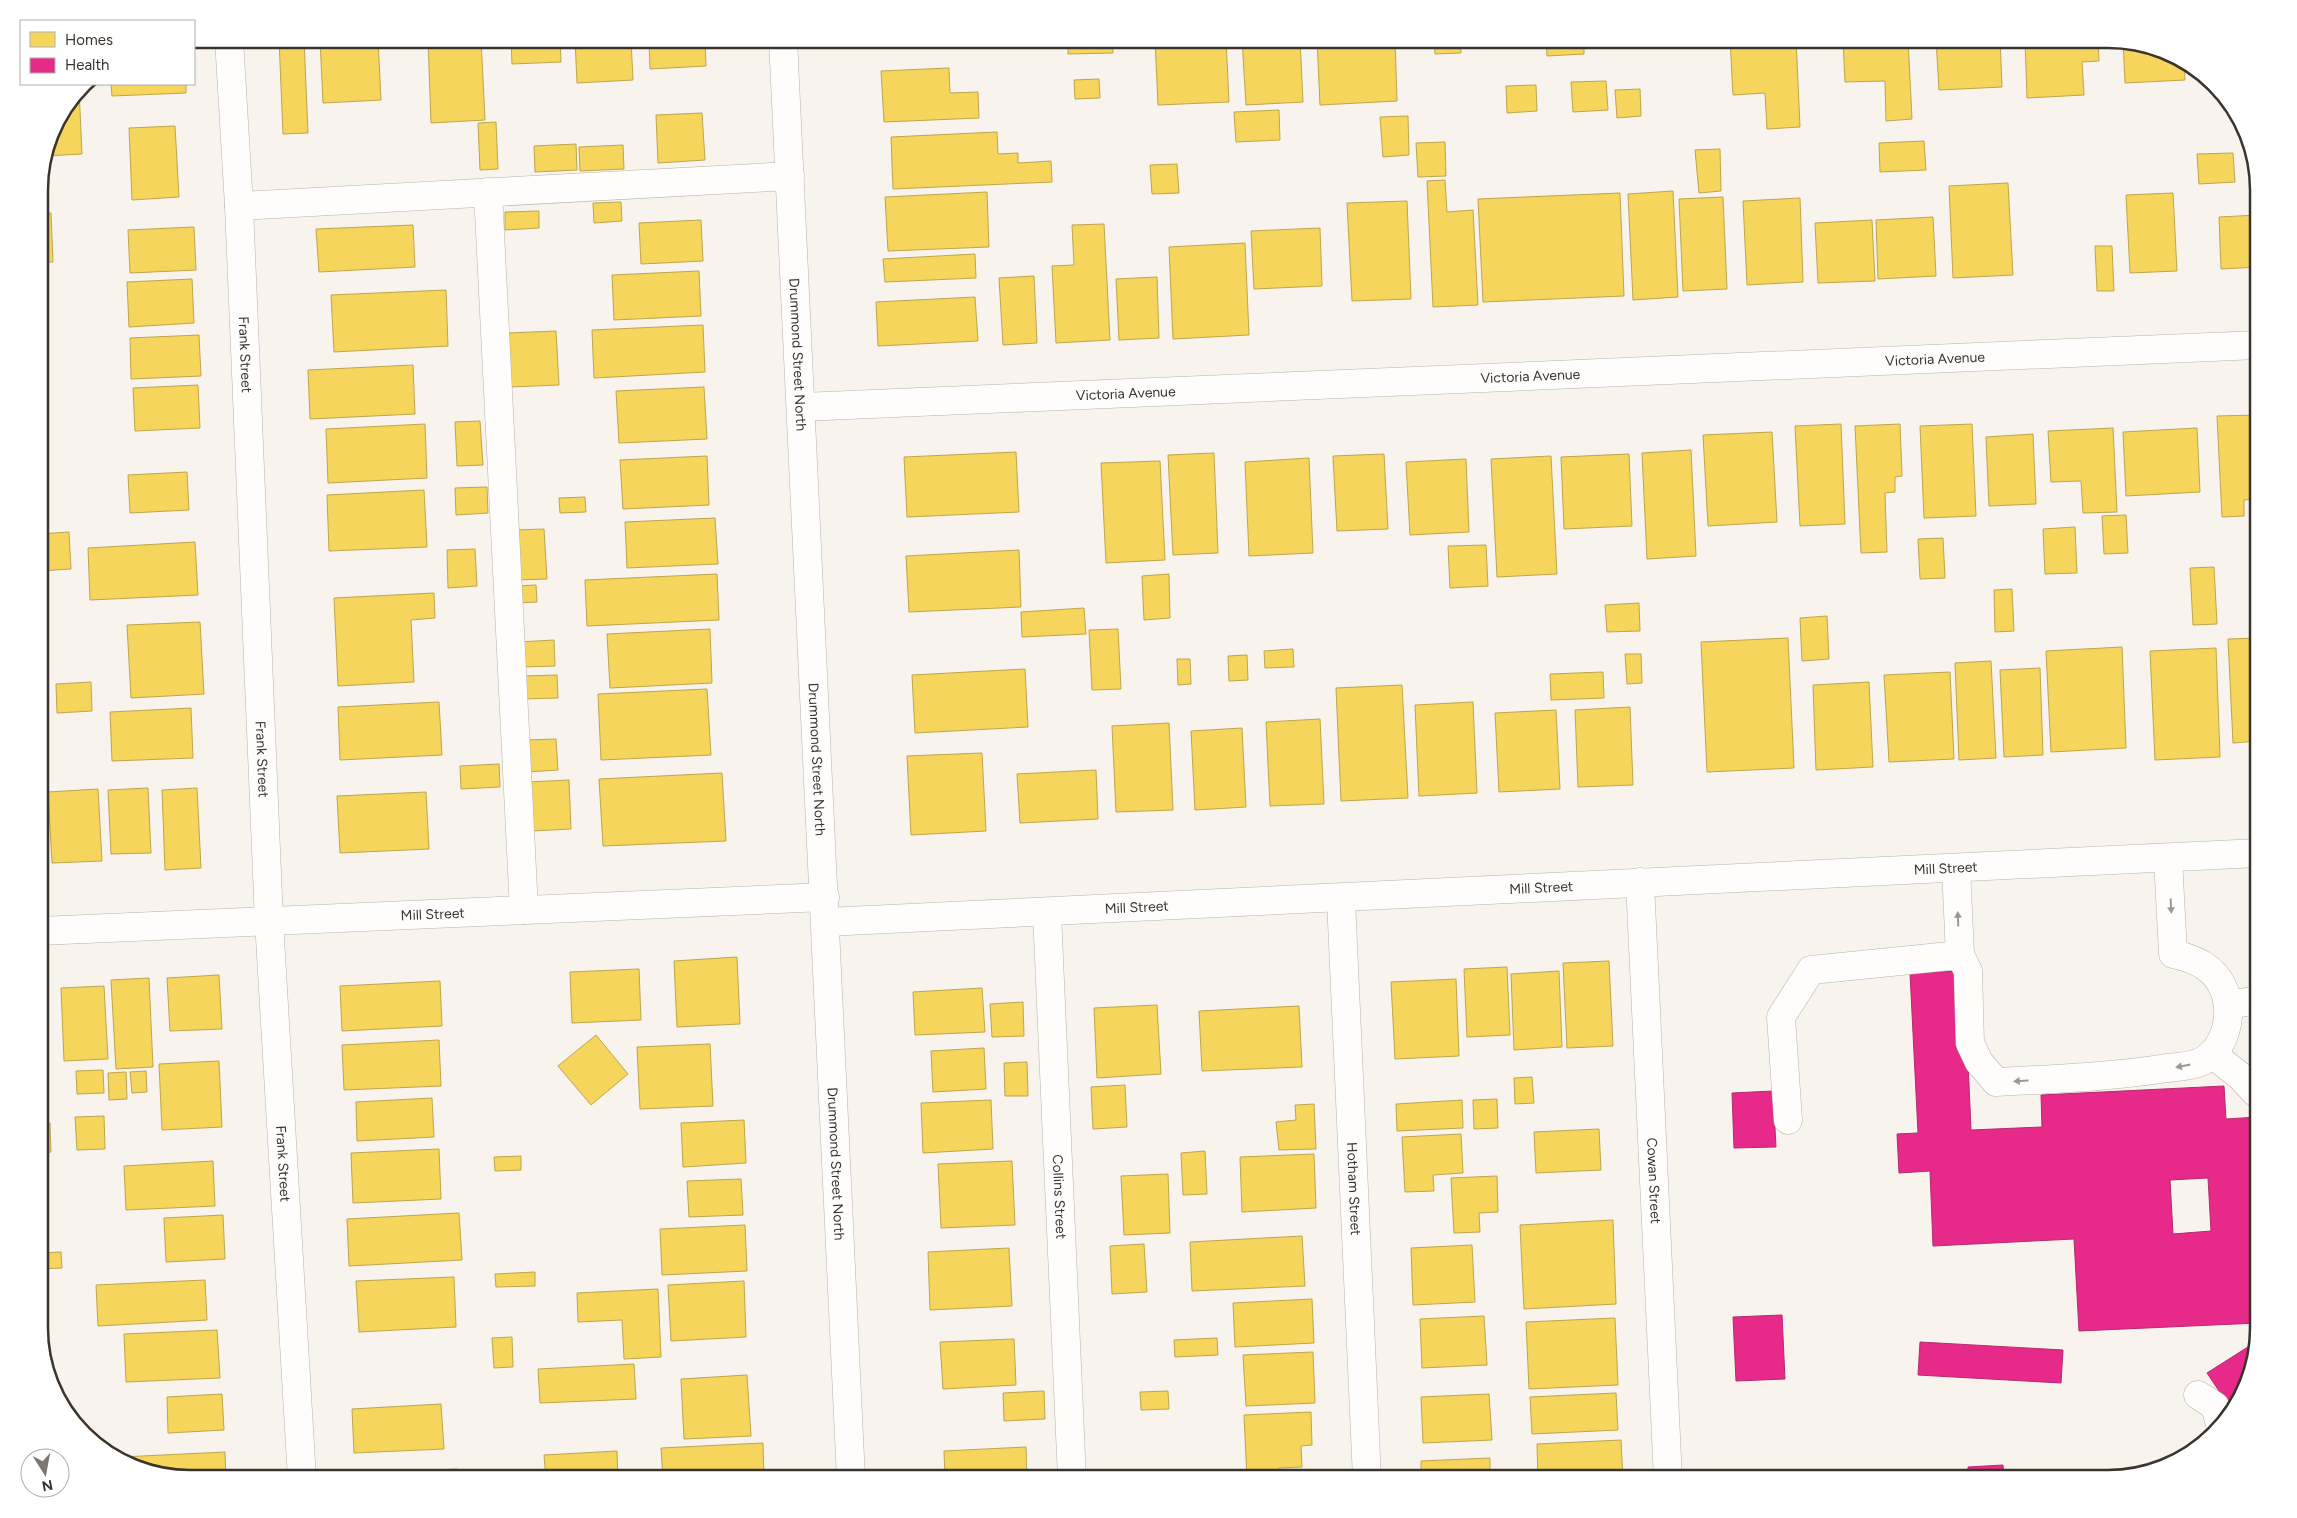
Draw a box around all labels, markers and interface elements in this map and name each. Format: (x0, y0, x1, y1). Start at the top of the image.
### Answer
legend (20, 20, 195, 85)
text: Homes (65, 31, 113, 49)
text: Health (65, 56, 109, 74)
street label: Drummond Street North (786, 278, 810, 432)
street label: Frank Street (235, 316, 255, 393)
street label: Victoria Avenue (1885, 348, 1986, 369)
street label: Victoria Avenue (1480, 365, 1581, 387)
street label: Victoria Avenue (1075, 383, 1176, 404)
street label: Drummond Street North (805, 682, 829, 836)
street label: Frank Street (252, 721, 272, 798)
street label: Mill Street (1913, 858, 1978, 878)
street label: Mill Street (1509, 878, 1574, 898)
street label: Mill Street (1104, 897, 1169, 917)
one-way arrow (2167, 898, 2175, 914)
street label: Mill Street (400, 904, 465, 924)
one-way arrow (1954, 911, 1962, 927)
one-way arrow (2174, 1062, 2190, 1070)
one-way arrow (2013, 1077, 2029, 1085)
street label: Drummond Street North (824, 1087, 848, 1241)
street label: Frank Street (273, 1125, 294, 1202)
street label: Cowan Street (1643, 1137, 1665, 1224)
street label: Hotham Street (1343, 1142, 1365, 1236)
street label: Collins Street (1049, 1154, 1070, 1239)
north arrow (20, 1448, 70, 1498)
text: N (40, 1476, 54, 1495)

